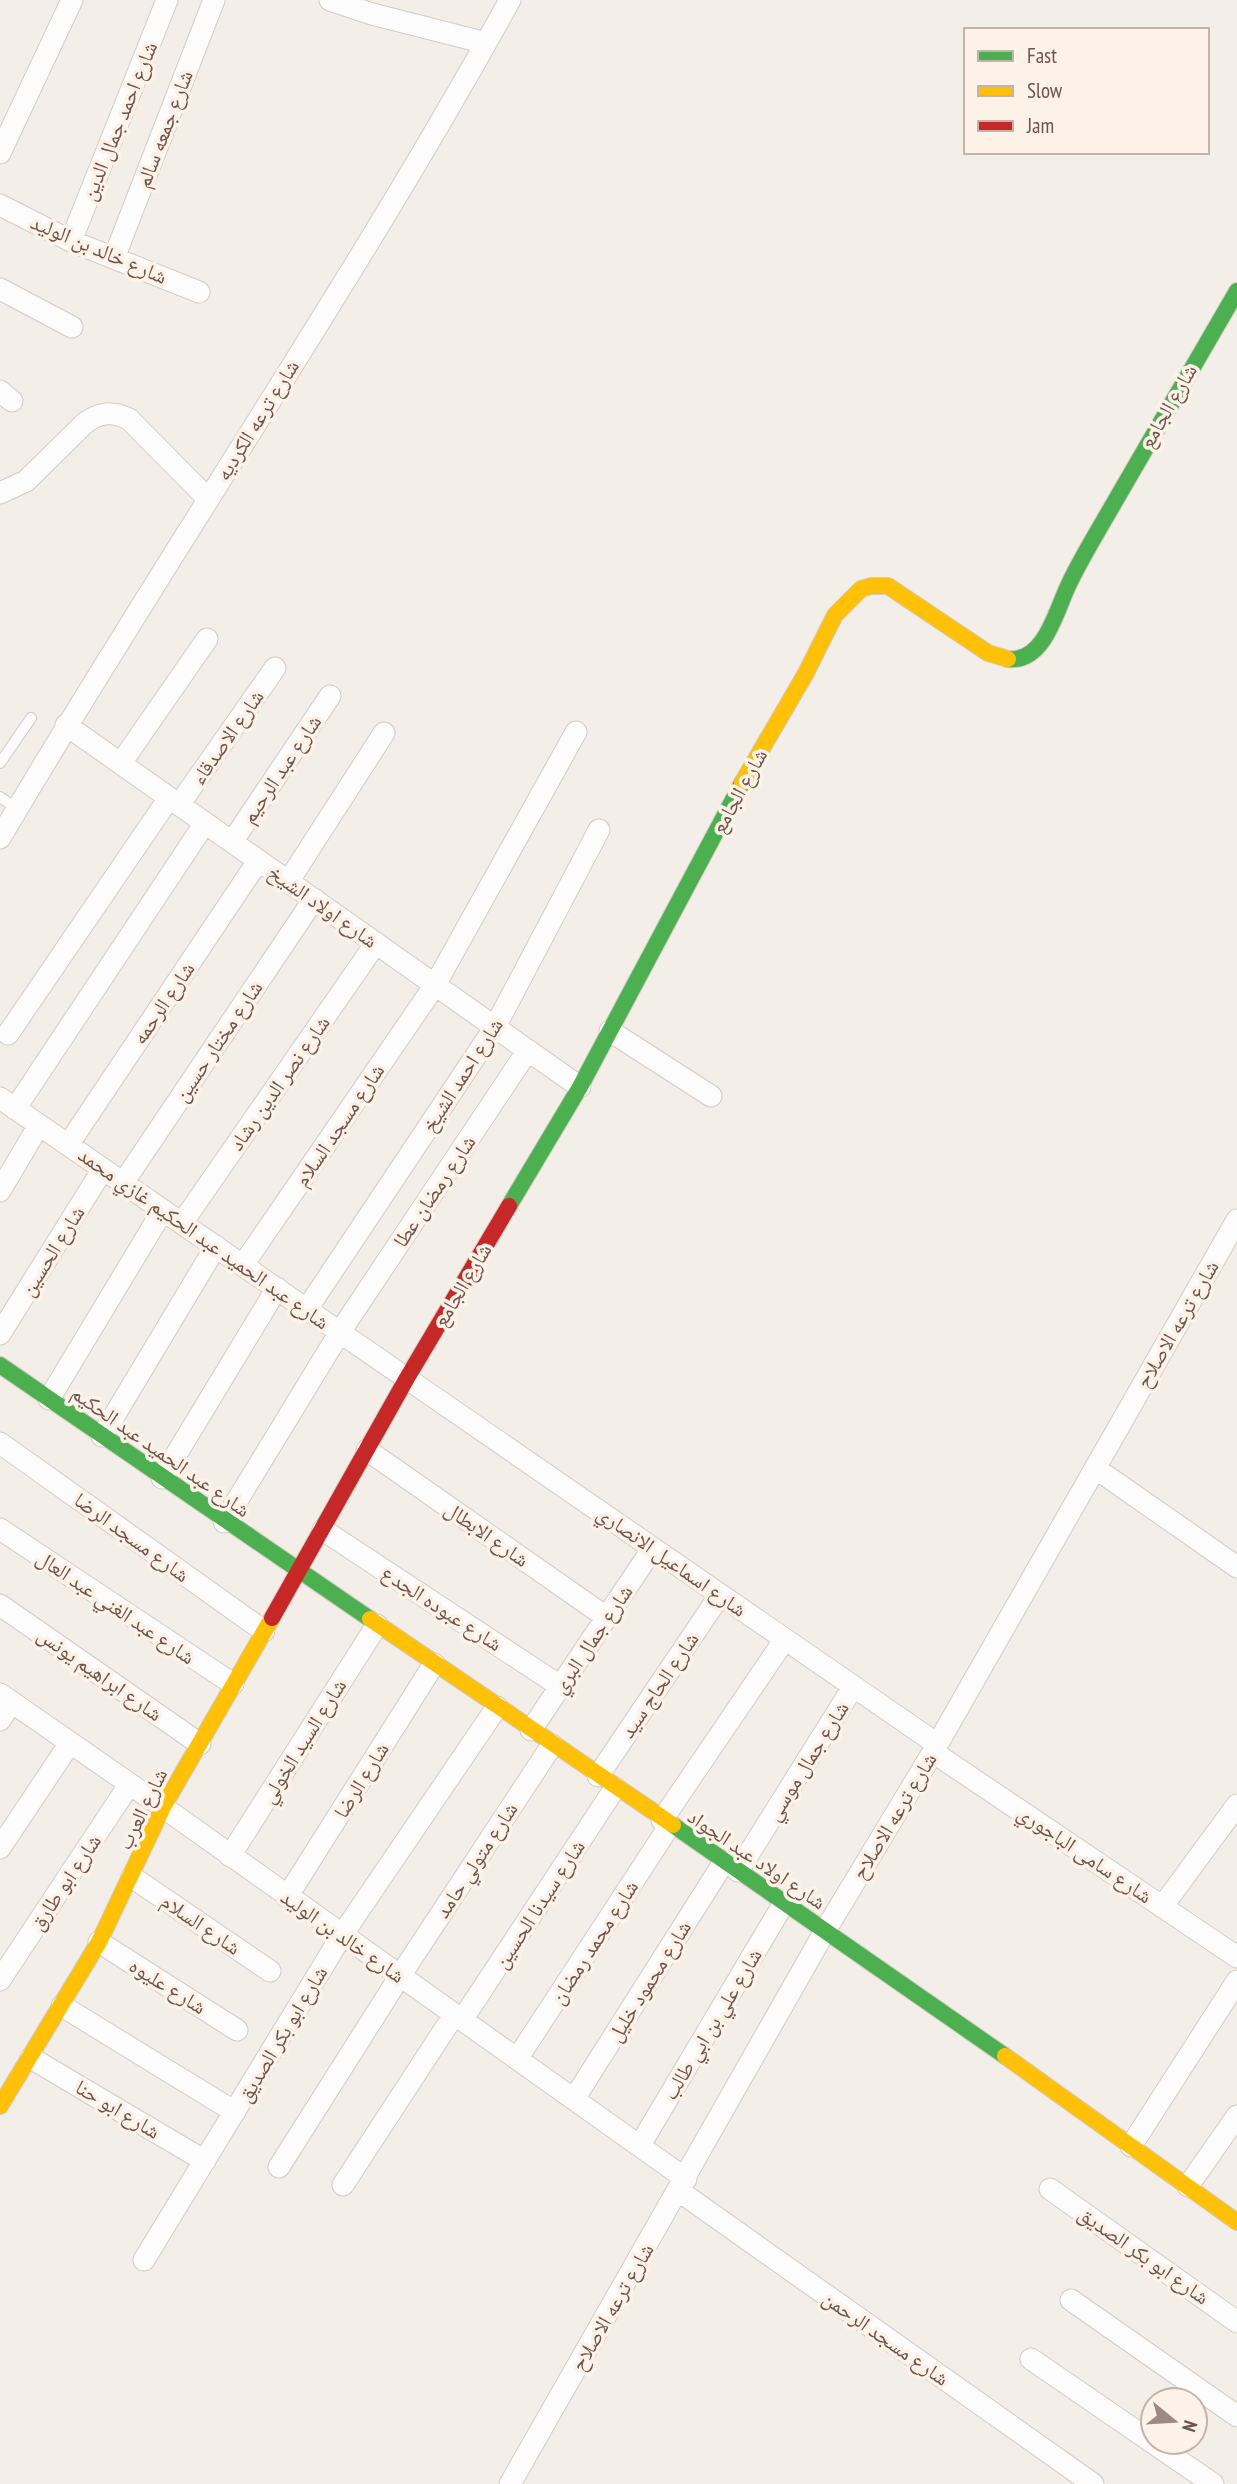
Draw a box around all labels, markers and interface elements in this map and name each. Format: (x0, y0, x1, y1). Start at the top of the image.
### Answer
legend (964, 28, 1209, 154)
street label: شارع احمد جمال الدين (75, 38, 163, 204)
text: Fast (1027, 42, 1057, 69)
street label: شارع جمعه سالم (129, 66, 200, 192)
text: Slow (1027, 77, 1063, 104)
text: Jam (1026, 112, 1054, 139)
street label: شارع خالد بن الوليد (27, 208, 171, 290)
street label: شارع ترعه الكرديه (209, 355, 305, 485)
street label: شارع الجامع (1133, 359, 1203, 453)
street label: شارع الاصدقاء (184, 684, 270, 790)
street label: شارع عبد الرحيم (235, 709, 328, 829)
street label: شارع الجامع (705, 744, 773, 838)
street label: شارع اولاد الشيخ (263, 858, 383, 954)
street label: شارع الرحمه (126, 957, 200, 1049)
street label: شارع مختار حسين (168, 975, 268, 1107)
street label: شارع نصر الدين رشاد (222, 1010, 336, 1156)
street label: شارع احمد الشيخ (415, 1013, 509, 1137)
street label: شارع مسجد السلام (288, 1058, 391, 1192)
street label: شارع رمضان عطا (387, 1130, 481, 1252)
street label: شارع عبد الحميد عبد الحكيم غازي محمد (71, 1141, 335, 1338)
street label: شارع الحسين (14, 1201, 90, 1301)
street label: شارع الجامع (427, 1238, 497, 1332)
street label: شارع ترعه الاصلاح (1130, 1255, 1224, 1393)
street label: شارع عبد الحميد عبد الحكيم (66, 1379, 256, 1524)
street label: شارع مسجد الرضا (69, 1486, 195, 1588)
street label: شارع الابطال (440, 1495, 534, 1573)
street label: شارع اسماعيل الانصاري (590, 1499, 752, 1625)
street label: شارع عبد الغني عبد العال (30, 1544, 201, 1673)
street label: شارع عبوده الجدع (376, 1559, 508, 1657)
street label: شارع جمال البري (546, 1579, 641, 1701)
street label: شارع ابراهيم يونس (32, 1621, 168, 1728)
street label: شارع الحاج سيد (614, 1627, 704, 1743)
street label: شارع السيد الخولي (254, 1674, 355, 1810)
street label: شارع جمال موسي (759, 1696, 857, 1828)
street label: شارع الرضا (327, 1737, 395, 1823)
street label: شارع ترعه الاصلاح (846, 1748, 942, 1884)
street label: شارع العرب (111, 1764, 173, 1854)
street label: شارع متولي حامد (428, 1797, 526, 1925)
street label: شارع سامى الباجوري (1010, 1799, 1158, 1912)
street label: شارع اولاد عبد الجواد (683, 1803, 831, 1915)
street label: شارع ابو طارق (23, 1829, 107, 1935)
street label: شارع سيدنا الحسين (487, 1834, 591, 1974)
street label: شارع محمد رمضان (544, 1875, 644, 2009)
street label: شارع خالد بن الوليد (276, 1883, 410, 1989)
street label: شارع السلام (155, 1887, 246, 1961)
street label: شارع محمود خليل (601, 1915, 697, 2047)
street label: شارع علي بن ابي طالب (656, 1943, 771, 2106)
street label: شارع عليوه (124, 1952, 212, 2020)
street label: شارع ابو بكر الصديق (231, 1961, 333, 2107)
street label: شارع ابو حنا (71, 2073, 165, 2145)
street label: شارع ابو بكر الصديق (1073, 2200, 1215, 2310)
street label: شارع ترعه الاصلاح (565, 2238, 659, 2376)
street label: شارع مسجد الرحمن (817, 2284, 955, 2392)
north arrow (1139, 2386, 1209, 2456)
text: N (1177, 2418, 1203, 2435)

